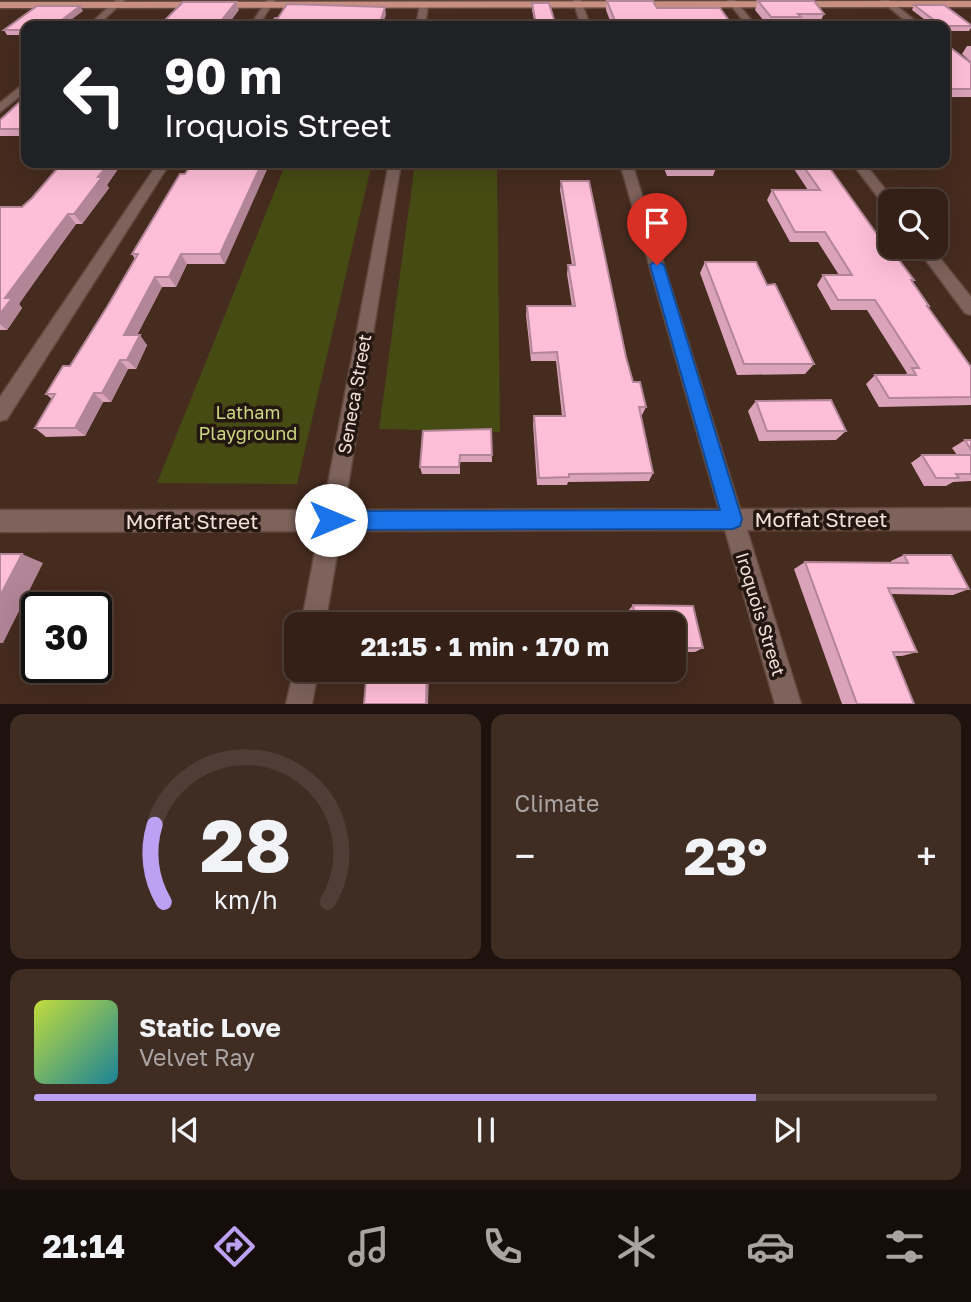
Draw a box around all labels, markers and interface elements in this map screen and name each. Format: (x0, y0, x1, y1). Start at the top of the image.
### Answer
text: 90 m (164, 46, 282, 105)
icon: left (49, 49, 140, 140)
text: Iroquois Street (164, 106, 392, 144)
map controls (878, 189, 948, 259)
button: search (878, 189, 948, 259)
pin (627, 193, 687, 265)
icon: arrive (638, 204, 676, 242)
street label: Seneca Street (333, 332, 375, 456)
park label: Latham Playground (199, 401, 297, 444)
position arrow (294, 483, 368, 557)
street label: Moffat Street (754, 506, 888, 532)
street label: Moffat Street (125, 508, 259, 534)
street label: Iroquois Street (732, 549, 790, 679)
speed limit sign: 30 (21, 592, 112, 683)
text: 21:15 · 1 min · 170 m (361, 631, 609, 662)
text: Climate (515, 789, 599, 817)
text: 28 (200, 802, 291, 889)
text: 23° (684, 824, 768, 886)
text: − (515, 833, 535, 878)
text: + (916, 833, 937, 878)
text: km/h (213, 884, 277, 915)
text: Static Love (139, 1012, 281, 1043)
text: Velvet Ray (139, 1043, 255, 1071)
icon: previous (166, 1111, 204, 1149)
icon: pause (467, 1111, 505, 1149)
icon: next (768, 1111, 806, 1149)
icon: directions (210, 1222, 259, 1271)
icon: music (344, 1222, 393, 1271)
icon: phone (478, 1222, 527, 1271)
icon: climate (612, 1222, 661, 1271)
icon: car (746, 1222, 795, 1271)
icon: filters (880, 1222, 929, 1271)
text: 21:14 (42, 1227, 125, 1265)

